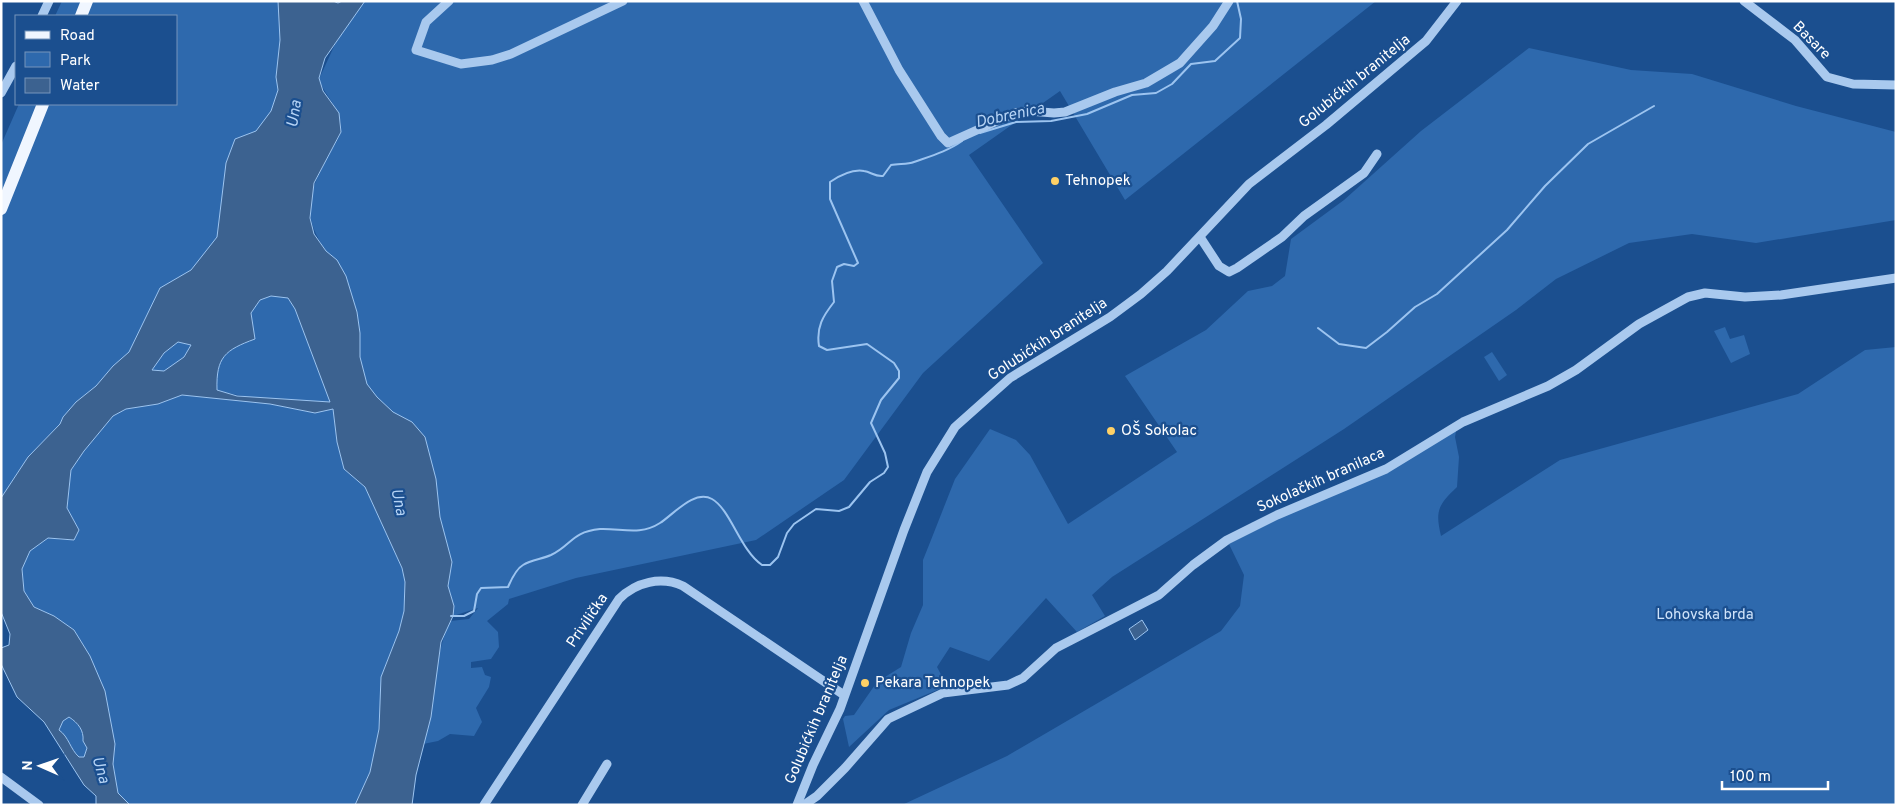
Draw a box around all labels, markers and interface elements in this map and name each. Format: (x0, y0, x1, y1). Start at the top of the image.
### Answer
legend (15, 15, 178, 105)
street label: Basare (1788, 18, 1834, 64)
text: Road (60, 27, 95, 46)
street label: Golubićkih branitelja (1295, 31, 1415, 133)
text: Park (60, 52, 91, 71)
text: Water (60, 77, 100, 96)
water label: Una (283, 98, 307, 129)
water label: Dobrenica (974, 99, 1047, 133)
place label: Tehnopek (1065, 172, 1131, 191)
marker: Tehnopek (1049, 175, 1061, 187)
street label: Golubićkih branitelja (985, 294, 1111, 386)
place label: OŠ Sokolac (1121, 420, 1197, 441)
marker: OŠ Sokolac (1105, 425, 1117, 437)
street label: Sokolačkih branilaca (1254, 444, 1388, 518)
water label: Una (385, 486, 411, 518)
street label: Privilička (563, 590, 613, 652)
park label: Lohovska brda (1656, 606, 1754, 625)
street label: Golubićkih branitelja (781, 653, 853, 787)
place label: Pekara Tehnopek (875, 674, 990, 693)
marker: Pekara Tehnopek (859, 677, 871, 689)
north arrow (15, 741, 65, 791)
water label: Una (86, 754, 114, 787)
scale bar (1722, 758, 1828, 790)
text: N (20, 760, 37, 771)
text: 100 m (1730, 768, 1771, 787)

